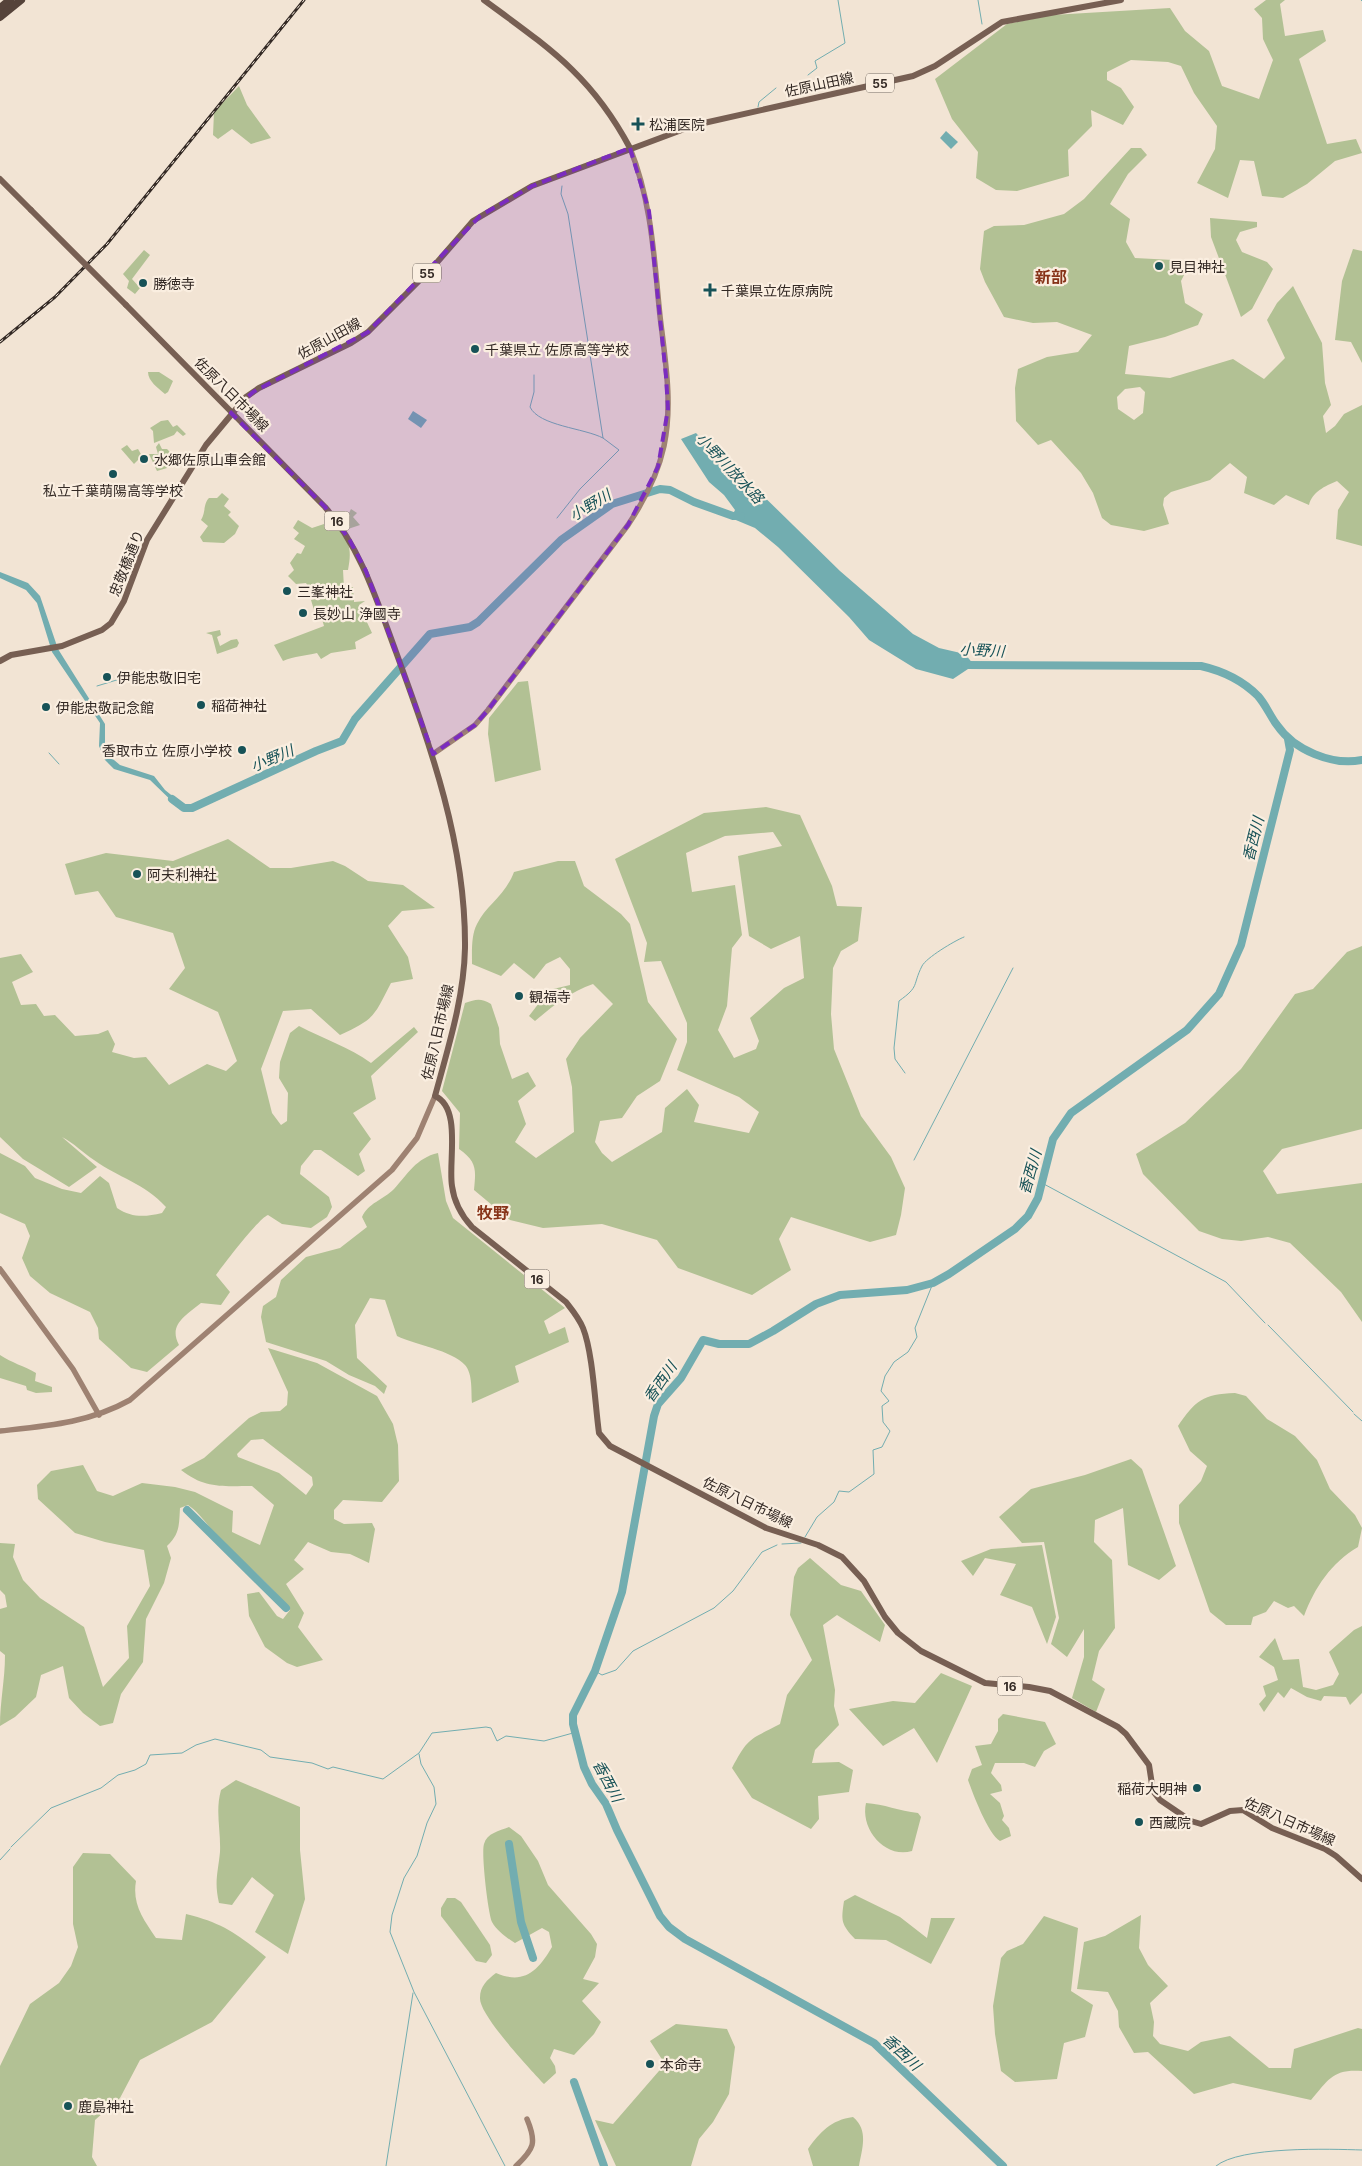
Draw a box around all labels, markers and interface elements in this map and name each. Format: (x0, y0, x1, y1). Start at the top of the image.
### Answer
street label: 佐原山田線 (783, 68, 855, 100)
road number: 55 (866, 74, 894, 92)
place label: 松浦医院 (649, 116, 705, 133)
marker: 松浦医院 (631, 117, 645, 131)
place label: 見目神社 (1169, 258, 1225, 275)
marker: 見目神社 (1153, 260, 1165, 272)
road number: 55 (413, 264, 441, 282)
district label: 新部 (1035, 267, 1067, 287)
place label: 勝徳寺 (153, 275, 195, 292)
marker: 勝徳寺 (137, 277, 149, 289)
place label: 千葉県立佐原病院 (721, 282, 833, 299)
marker: 千葉県立佐原病院 (703, 283, 717, 297)
street label: 佐原山田線 (294, 314, 364, 362)
place label: 千葉県立 佐原高等学校 (485, 341, 629, 358)
marker: 千葉県立 佐原高等学校 (469, 343, 481, 355)
street label: 佐原八日市場線 (191, 353, 273, 435)
water label: 小野川放水路 (692, 429, 769, 509)
place label: 水郷佐原山車会館 (154, 451, 266, 468)
marker: 水郷佐原山車会館 (138, 453, 150, 465)
marker: 私立千葉萌陽高等学校 (107, 468, 119, 480)
place label: 私立千葉萌陽高等学校 (43, 482, 183, 499)
water label: 小野川 (566, 484, 616, 525)
road number: 16 (324, 512, 350, 530)
street label: 忠敬橋通り (105, 527, 147, 599)
place label: 三峯神社 (297, 583, 353, 600)
marker: 三峯神社 (281, 585, 293, 597)
place label: 長妙山 浄國寺 (313, 605, 401, 622)
marker: 長妙山 浄國寺 (297, 607, 309, 619)
water label: 小野川 (959, 639, 1007, 661)
place label: 伊能忠敬旧宅 (117, 669, 201, 686)
marker: 伊能忠敬旧宅 (101, 671, 113, 683)
place label: 稲荷神社 (211, 697, 267, 714)
place label: 伊能忠敬記念館 (56, 699, 154, 716)
marker: 稲荷神社 (195, 699, 207, 711)
marker: 伊能忠敬記念館 (40, 701, 52, 713)
water label: 小野川 (248, 740, 298, 776)
place label: 香取市立 佐原小学校 (102, 742, 232, 759)
marker: 香取市立 佐原小学校 (236, 744, 248, 756)
water label: 香西川 (1238, 813, 1268, 863)
place label: 阿夫利神社 (147, 866, 217, 883)
marker: 阿夫利神社 (131, 868, 143, 880)
street label: 佐原八日市場線 (418, 982, 456, 1082)
place label: 観福寺 (529, 988, 571, 1005)
marker: 観福寺 (513, 990, 525, 1002)
water label: 香西川 (1015, 1146, 1046, 1196)
district label: 牧野 (477, 1203, 509, 1223)
road number: 16 (524, 1270, 550, 1288)
water label: 香西川 (639, 1356, 682, 1406)
street label: 佐原八日市場線 (700, 1473, 796, 1531)
road number: 16 (998, 1676, 1022, 1695)
water label: 香西川 (589, 1757, 628, 1807)
place label: 稲荷大明神 (1117, 1780, 1187, 1797)
marker: 稲荷大明神 (1191, 1782, 1203, 1794)
street label: 佐原八日市場線 (1242, 1793, 1338, 1849)
place label: 西蔵院 (1149, 1814, 1191, 1831)
marker: 西蔵院 (1133, 1816, 1145, 1828)
water label: 香西川 (879, 2030, 926, 2076)
place label: 本命寺 (660, 2056, 702, 2073)
marker: 本命寺 (644, 2058, 656, 2070)
place label: 鹿島神社 (78, 2098, 134, 2115)
marker: 鹿島神社 (62, 2100, 74, 2112)

